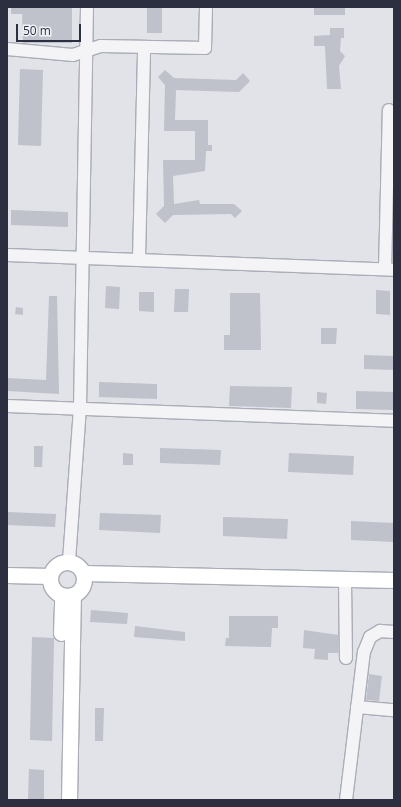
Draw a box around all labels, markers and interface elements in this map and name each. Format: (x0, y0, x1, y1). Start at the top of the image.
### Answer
scale bar (18, 16, 83, 42)
text: 50 m (23, 22, 51, 39)

